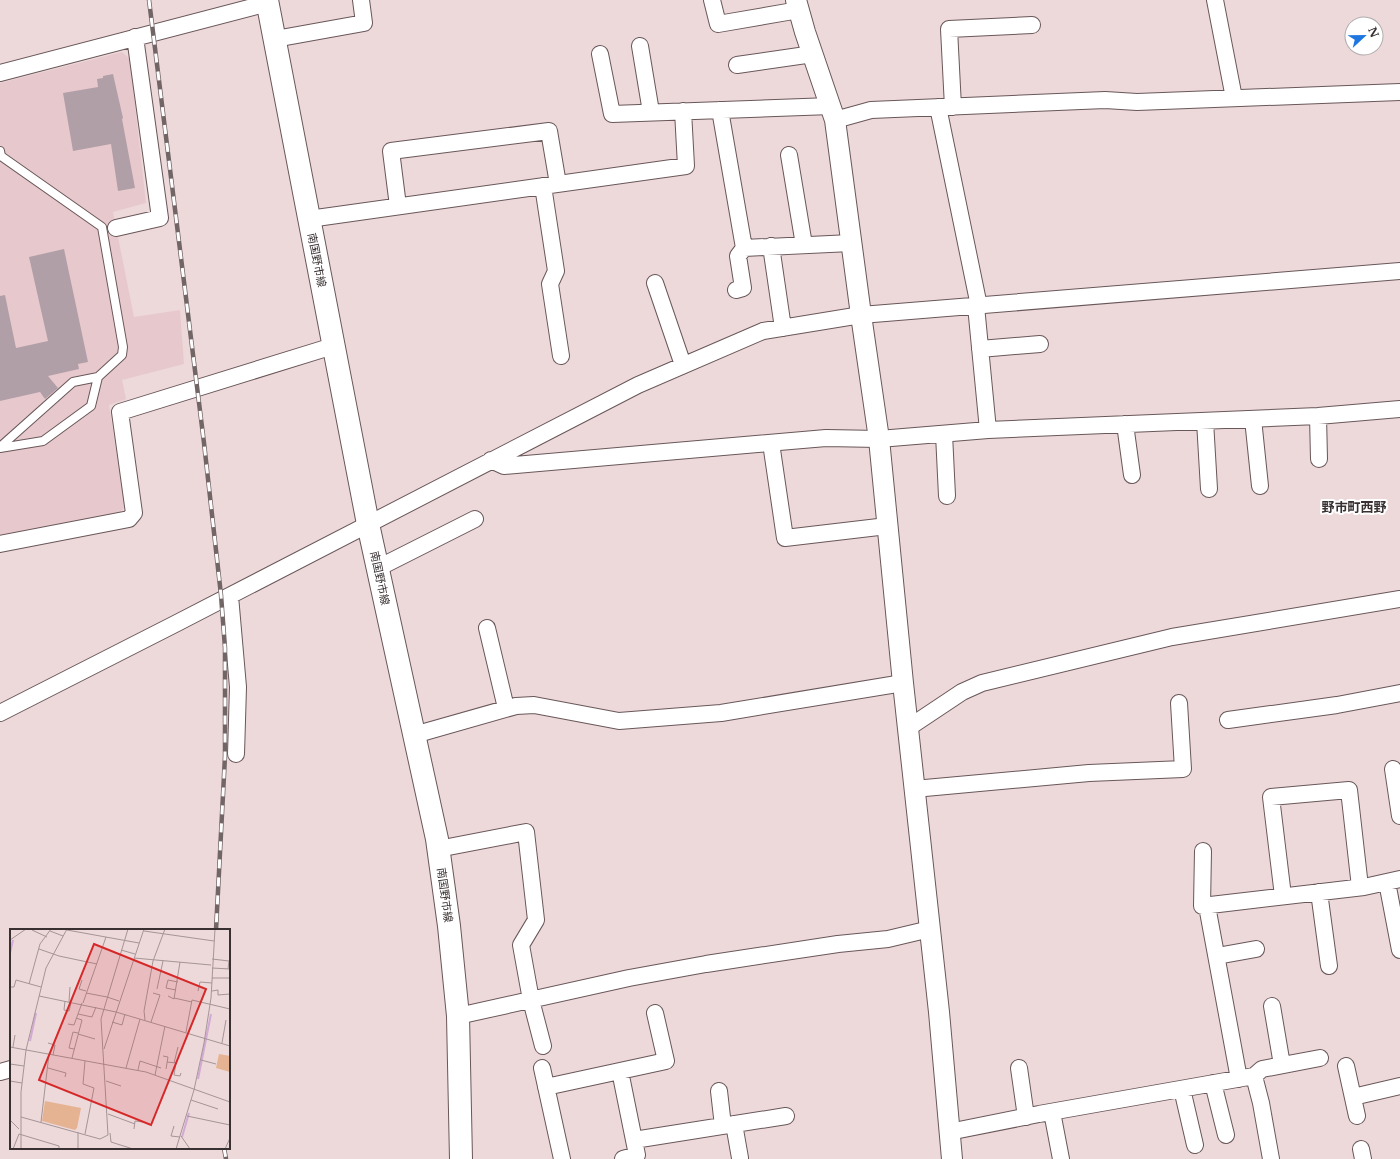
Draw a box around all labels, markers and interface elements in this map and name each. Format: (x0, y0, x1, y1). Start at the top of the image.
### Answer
north arrow (1344, 16, 1384, 56)
text: N (1365, 25, 1382, 40)
street label: 南国野市線 (305, 232, 329, 288)
district label: 野市町西野 (1321, 499, 1387, 516)
street label: 南国野市線 (367, 550, 393, 606)
street label: 南国野市線 (434, 867, 456, 923)
inset map (10, 929, 230, 1149)

